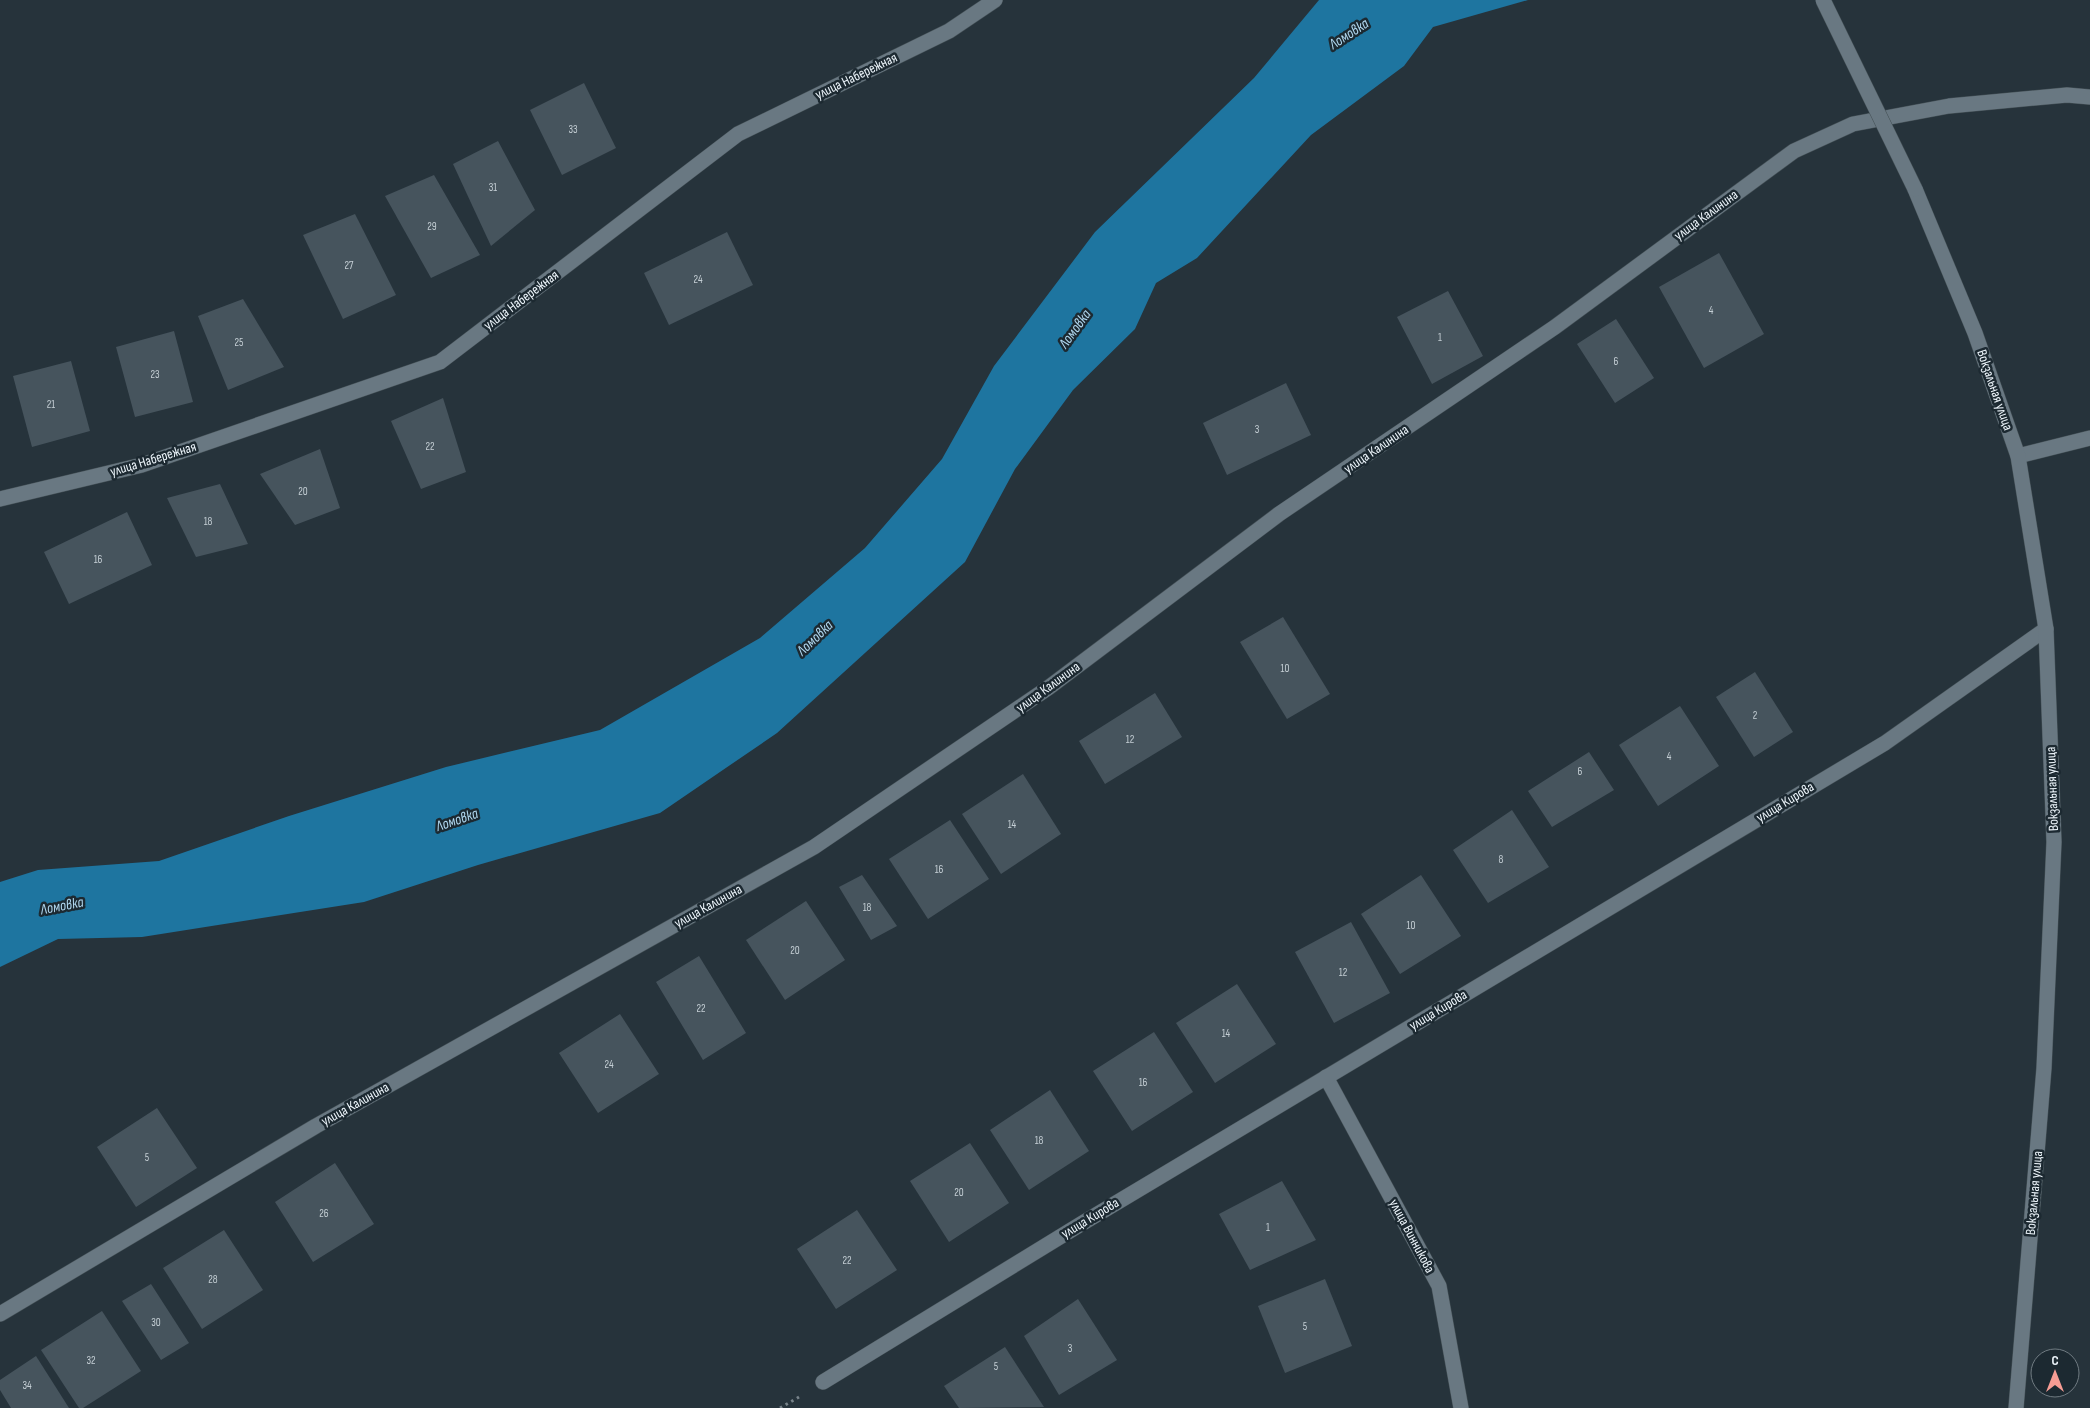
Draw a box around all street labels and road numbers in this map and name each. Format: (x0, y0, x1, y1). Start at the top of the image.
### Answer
street label: улица Набережная (812, 49, 900, 103)
street label: улица Калинина (1671, 186, 1741, 244)
street label: улица Набережная (480, 266, 562, 334)
street label: Вокзальная улица (1973, 347, 2017, 433)
street label: улица Калинина (1340, 421, 1412, 477)
street label: улица Набережная (108, 438, 198, 480)
street label: улица Калинина (1013, 658, 1083, 716)
street label: Вокзальная улица (2042, 747, 2062, 831)
street label: улица Кирова (1753, 778, 1817, 826)
street label: улица Калинина (671, 880, 745, 932)
street label: улица Кирова (1406, 986, 1470, 1034)
street label: улица Калинина (318, 1078, 392, 1130)
street label: Вокзальная улица (2022, 1150, 2046, 1236)
street label: улица Кирова (1058, 1194, 1122, 1242)
street label: улица Винникова (1385, 1196, 1439, 1276)

